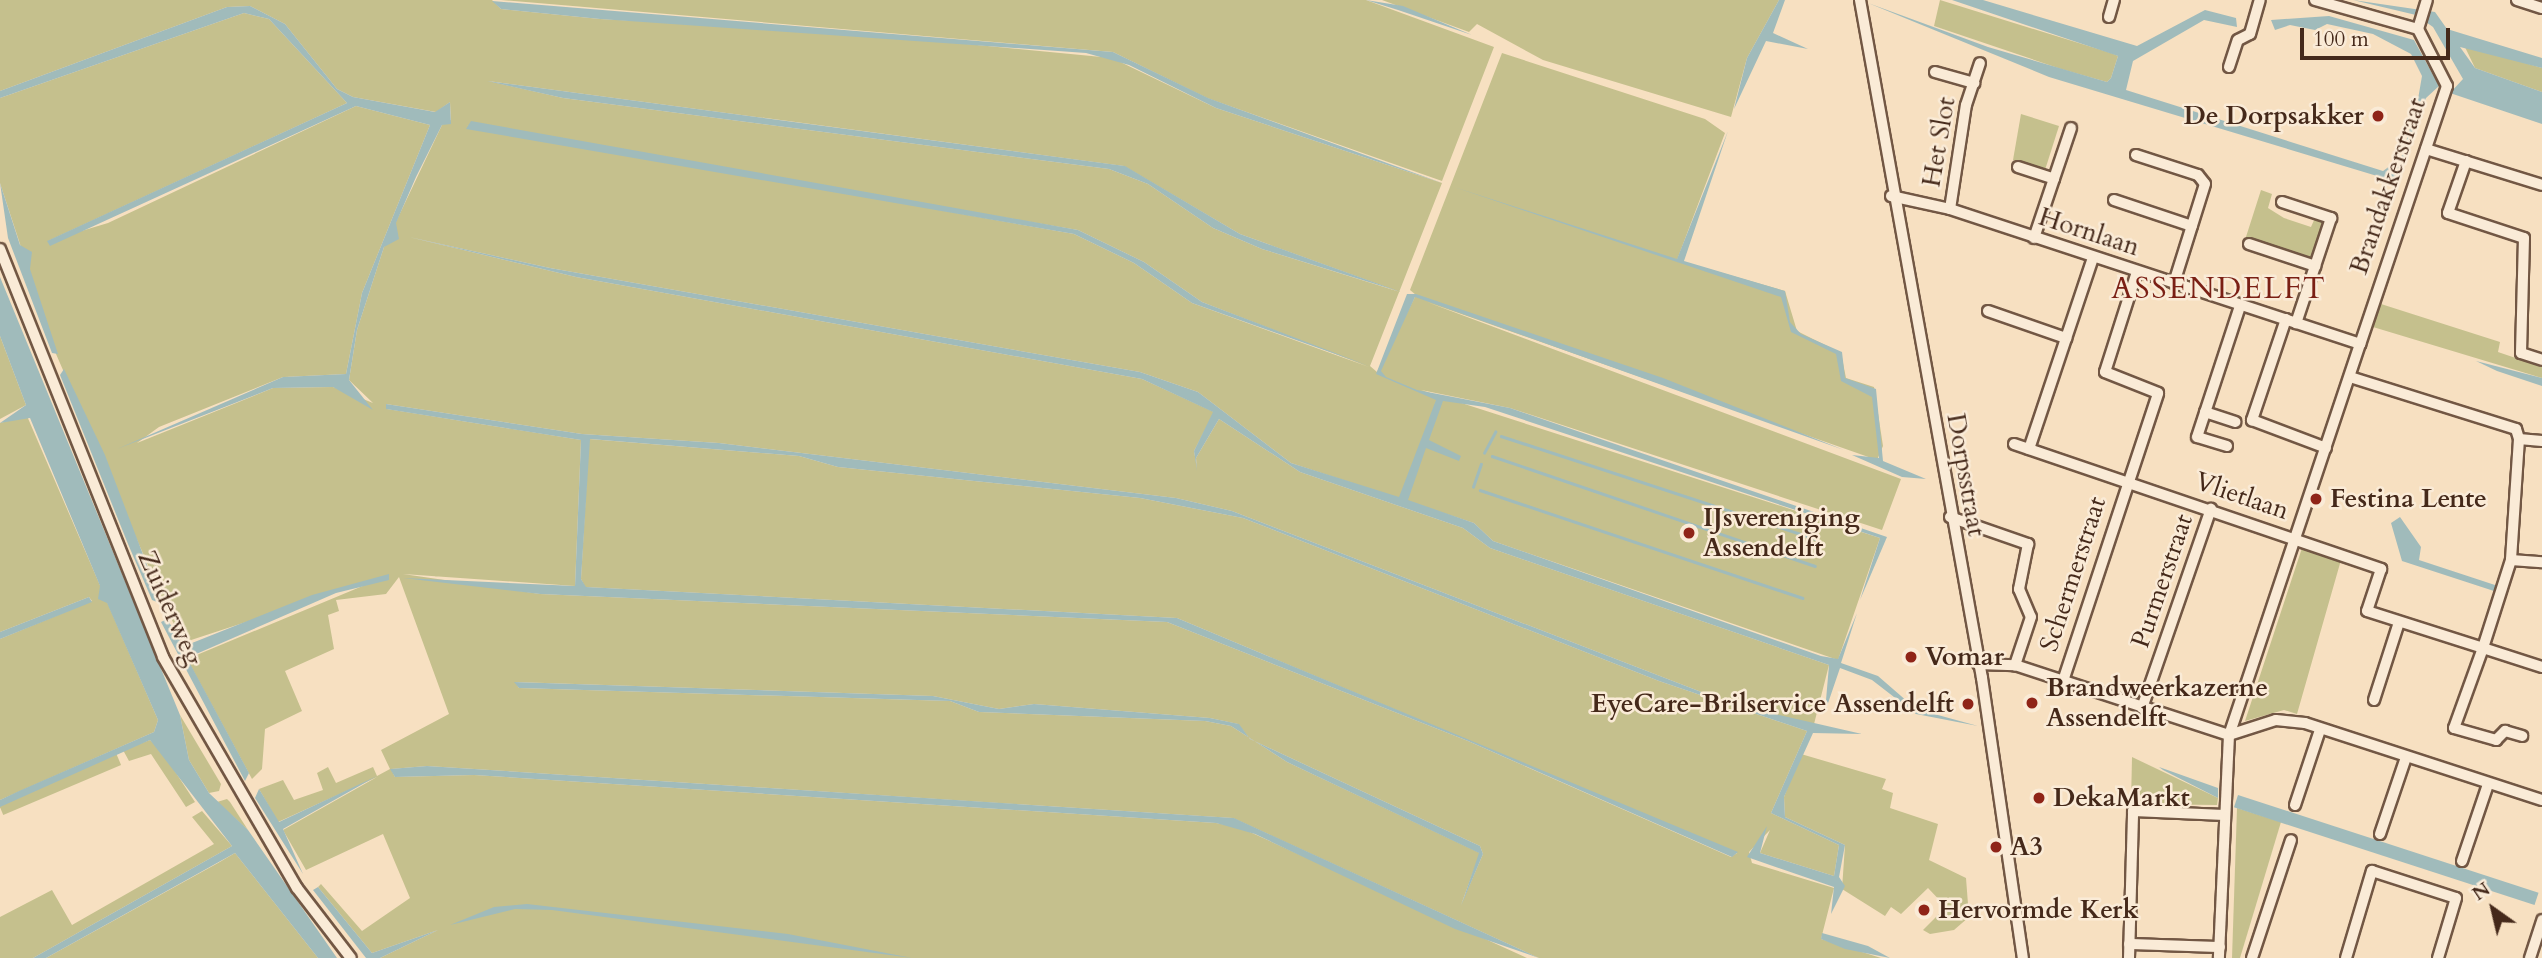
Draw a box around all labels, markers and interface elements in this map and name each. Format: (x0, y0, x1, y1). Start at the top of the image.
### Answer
scale bar (2304, 14, 2454, 58)
text: 100 m (2313, 25, 2369, 54)
street label: Brandakkerstraat (2343, 94, 2433, 278)
street label: Het Slot (1916, 95, 1962, 189)
place label: De Dorpsakker (2183, 100, 2364, 132)
marker: De Dorpsakker (2370, 108, 2386, 124)
street label: Hornlaan (2035, 201, 2143, 263)
district label: ASSENDELFT (2112, 271, 2326, 307)
street label: Dorpsstraat (1940, 411, 1992, 539)
street label: Vlietlaan (2191, 465, 2293, 527)
place label: Festina Lente (2330, 483, 2487, 515)
marker: Festina Lente (2308, 491, 2324, 507)
street label: Schermerstraat (2033, 493, 2113, 655)
place label: IJsvereniging Assendelft (1703, 502, 1860, 564)
street label: Purmerstraat (2125, 510, 2199, 652)
marker: IJsvereniging Assendelft (1681, 525, 1697, 541)
street label: Zuiderweg (131, 546, 209, 670)
place label: Vomar (1925, 641, 2004, 673)
marker: Vomar (1903, 649, 1919, 665)
place label: Brandweerkazerne Assendelft (2046, 672, 2268, 734)
place label: EyeCare-Brilservice Assendelft (1591, 688, 1954, 720)
marker: Brandweerkazerne Assendelft (2024, 695, 2040, 711)
marker: EyeCare-Brilservice Assendelft (1960, 696, 1976, 712)
place label: DekaMarkt (2053, 782, 2190, 814)
marker: DekaMarkt (2031, 790, 2047, 806)
place label: A3 (2010, 831, 2043, 863)
marker: A3 (1988, 839, 2004, 855)
north arrow (2458, 874, 2528, 944)
text: N (2467, 876, 2495, 907)
place label: Hervormde Kerk (1938, 894, 2139, 926)
marker: Hervormde Kerk (1916, 902, 1932, 918)

